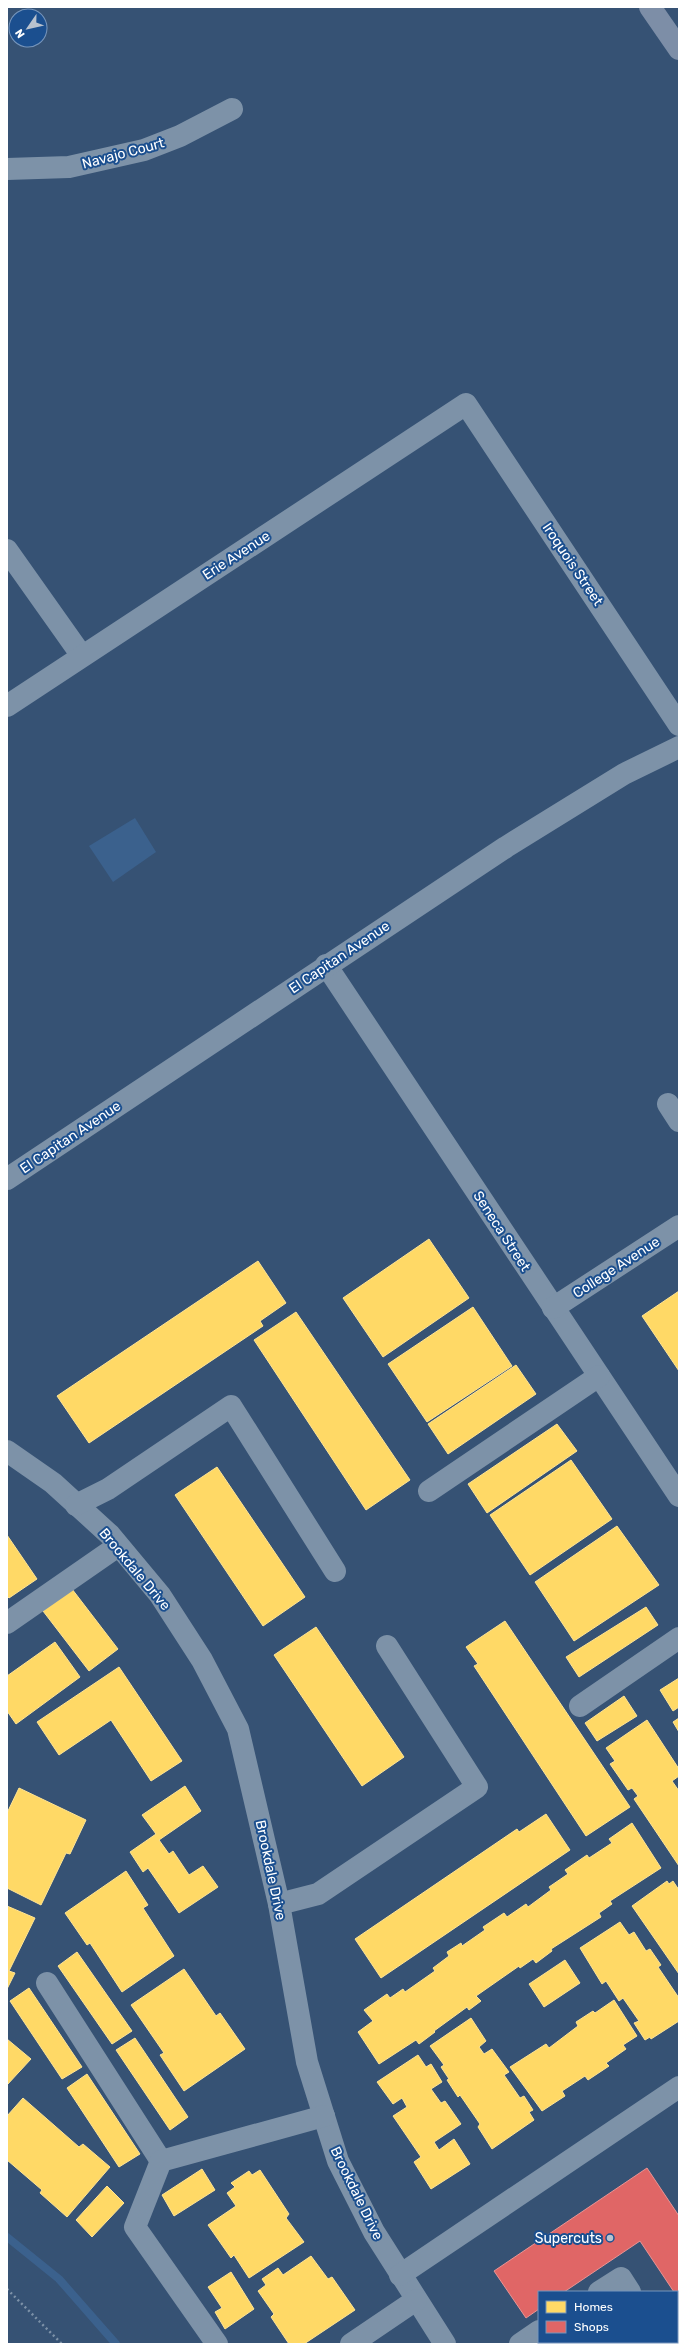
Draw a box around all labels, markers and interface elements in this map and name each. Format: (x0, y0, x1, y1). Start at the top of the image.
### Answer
north arrow (8, 8, 48, 48)
text: N (12, 26, 28, 40)
street label: Navajo Court (80, 134, 167, 173)
street label: Iroquois Street (539, 520, 607, 609)
street label: Erie Avenue (199, 527, 273, 584)
street label: El Capitan Avenue (286, 917, 393, 997)
street label: El Capitan Avenue (17, 1097, 124, 1177)
street label: Seneca Street (469, 1188, 534, 1275)
street label: College Avenue (570, 1233, 663, 1302)
street label: Brookdale Drive (95, 1525, 174, 1614)
street label: Brookdale Drive (252, 1818, 289, 1922)
street label: Brookdale Drive (327, 2144, 387, 2243)
place label: Supercuts (535, 2230, 602, 2247)
marker: Supercuts (605, 2233, 615, 2243)
legend (538, 2291, 678, 2343)
text: Homes (574, 2300, 613, 2314)
text: Shops (574, 2320, 609, 2334)

